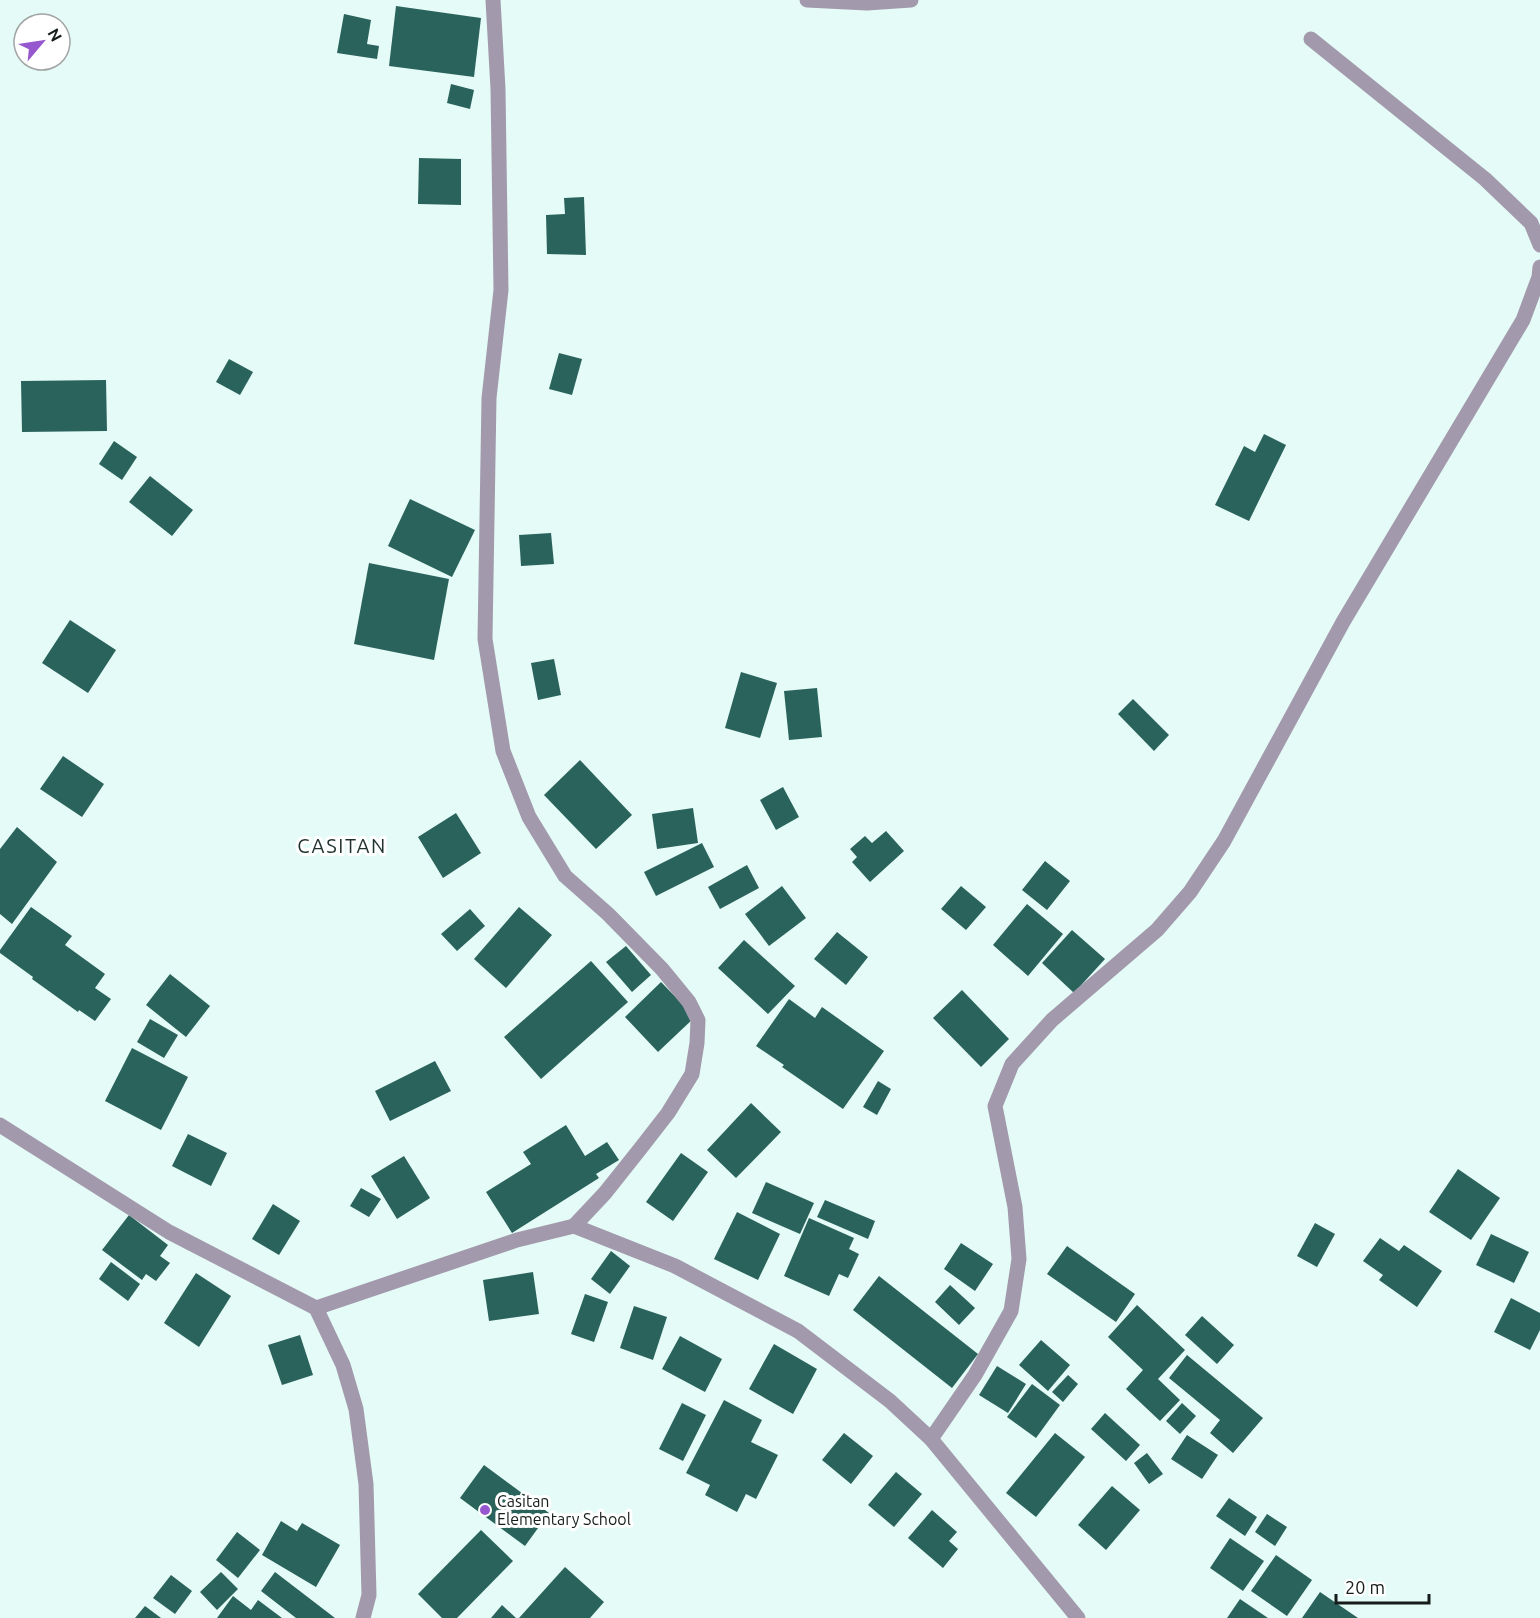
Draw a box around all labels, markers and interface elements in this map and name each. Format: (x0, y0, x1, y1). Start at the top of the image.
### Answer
north arrow (12, 12, 72, 72)
text: N (44, 25, 66, 44)
district label: CASITAN (297, 834, 387, 857)
place label: Casitan Elementary School (497, 1492, 631, 1528)
marker: Casitan Elementary School (478, 1503, 492, 1517)
scale bar (1336, 1567, 1429, 1605)
text: 20 m (1345, 1577, 1385, 1597)

